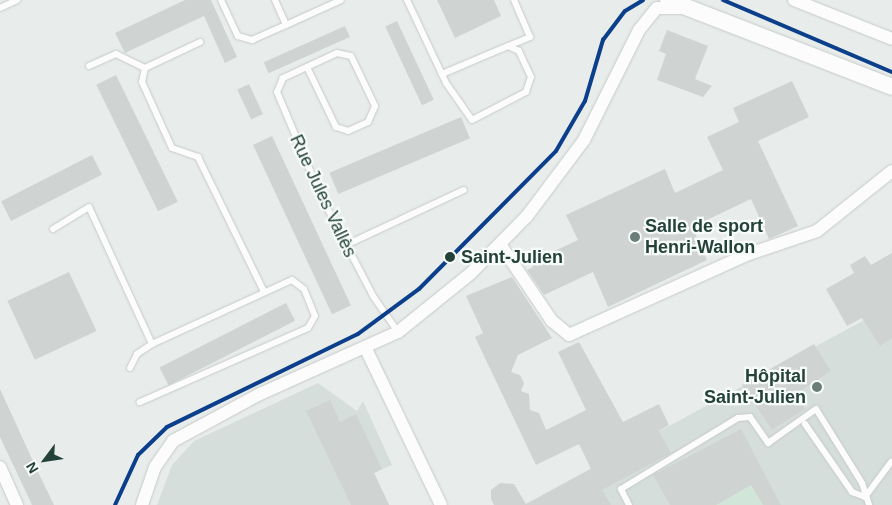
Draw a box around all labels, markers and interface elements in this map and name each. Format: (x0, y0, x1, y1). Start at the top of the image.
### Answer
street label: Rue Jules Vallès (285, 131, 361, 261)
place label: Salle de sport Henri-Wallon (645, 216, 763, 258)
marker: Salle de sport Henri-Wallon (629, 231, 641, 243)
place label: Saint-Julien (461, 246, 563, 268)
marker: Saint-Julien (443, 250, 457, 264)
place label: Hôpital Saint-Julien (704, 366, 806, 408)
marker: Hôpital Saint-Julien (810, 380, 824, 394)
north arrow (20, 435, 70, 485)
text: N (23, 459, 42, 476)

